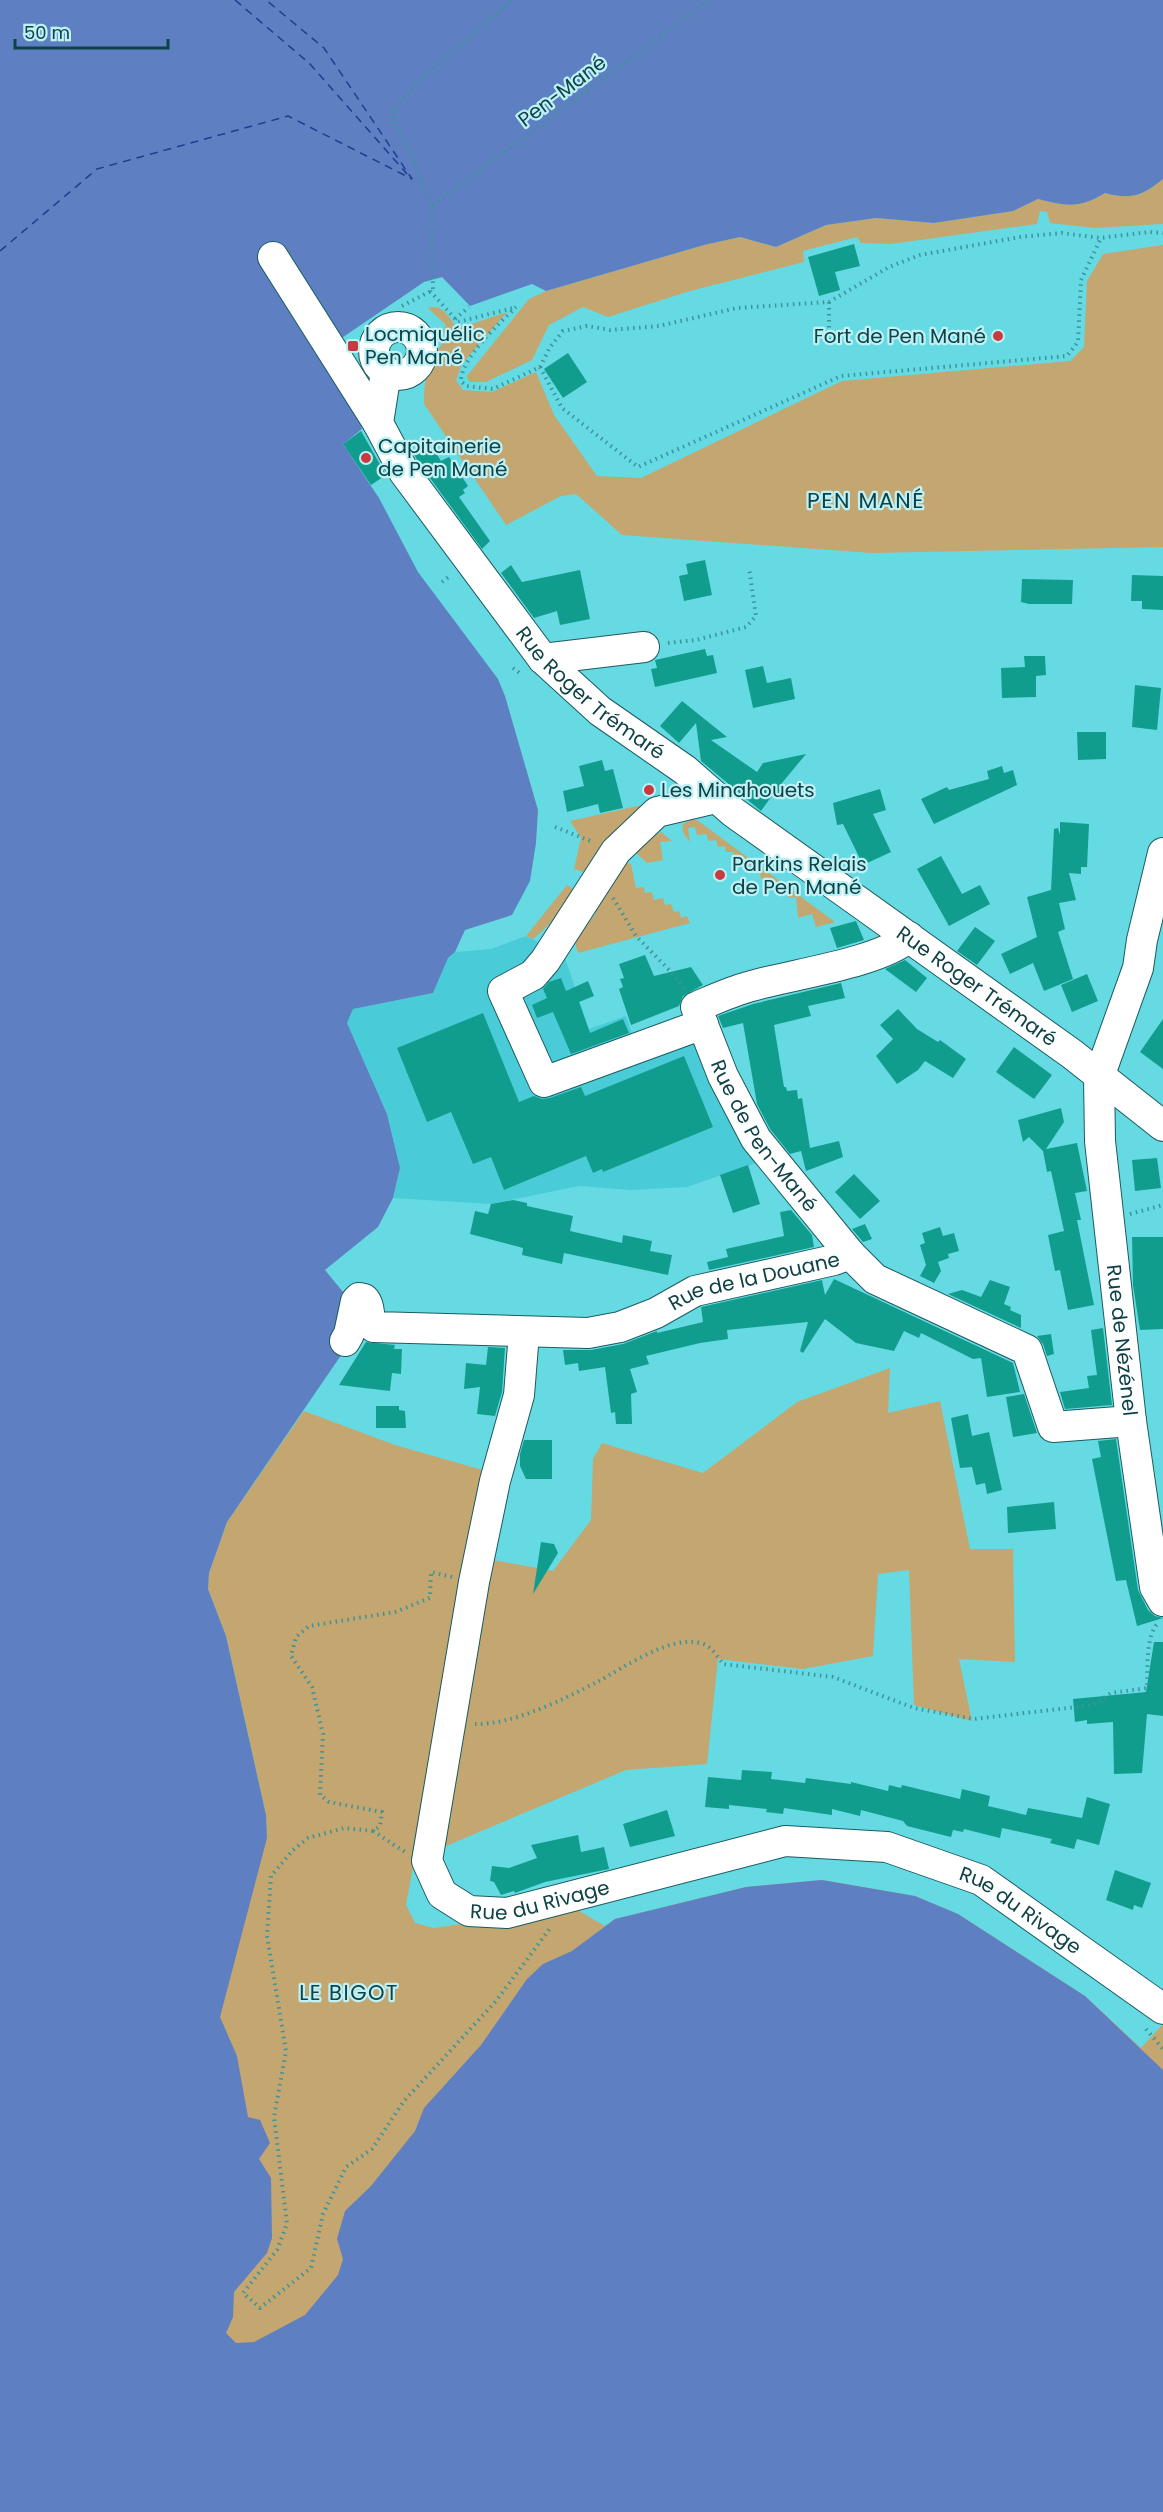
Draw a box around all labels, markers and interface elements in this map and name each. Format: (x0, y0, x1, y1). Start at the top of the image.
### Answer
scale bar (15, 12, 168, 50)
text: 50 m (24, 20, 70, 45)
street label: Pen-Mané (512, 49, 612, 133)
place label: Locmiquélic Pen Mané (365, 320, 485, 371)
place label: Fort de Pen Mané (814, 322, 986, 350)
marker: Fort de Pen Mané (991, 329, 1005, 343)
marker: Locmiquélic Pen Mané (346, 339, 360, 353)
place label: Capitainerie de Pen Mané (378, 432, 507, 483)
marker: Capitainerie de Pen Mané (359, 451, 373, 465)
district label: PEN MANÉ (807, 485, 925, 516)
street label: Rue Roger Trémaré (509, 620, 671, 766)
place label: Les Minahouets (661, 776, 815, 804)
marker: Les Minahouets (642, 783, 656, 797)
place label: Parkins Relais de Pen Mané (732, 850, 867, 901)
marker: Parkins Relais de Pen Mané (713, 868, 727, 882)
street label: Rue Roger Trémaré (891, 919, 1063, 1053)
street label: Rue de Pen-Mané (704, 1056, 824, 1218)
street label: Rue de la Douane (663, 1245, 842, 1317)
street label: Rue de Nézénel (1100, 1263, 1144, 1417)
street label: Rue du Rivage (956, 1860, 1087, 1961)
street label: Rue du Rivage (469, 1873, 612, 1927)
district label: LE BIGOT (299, 1978, 399, 2007)

